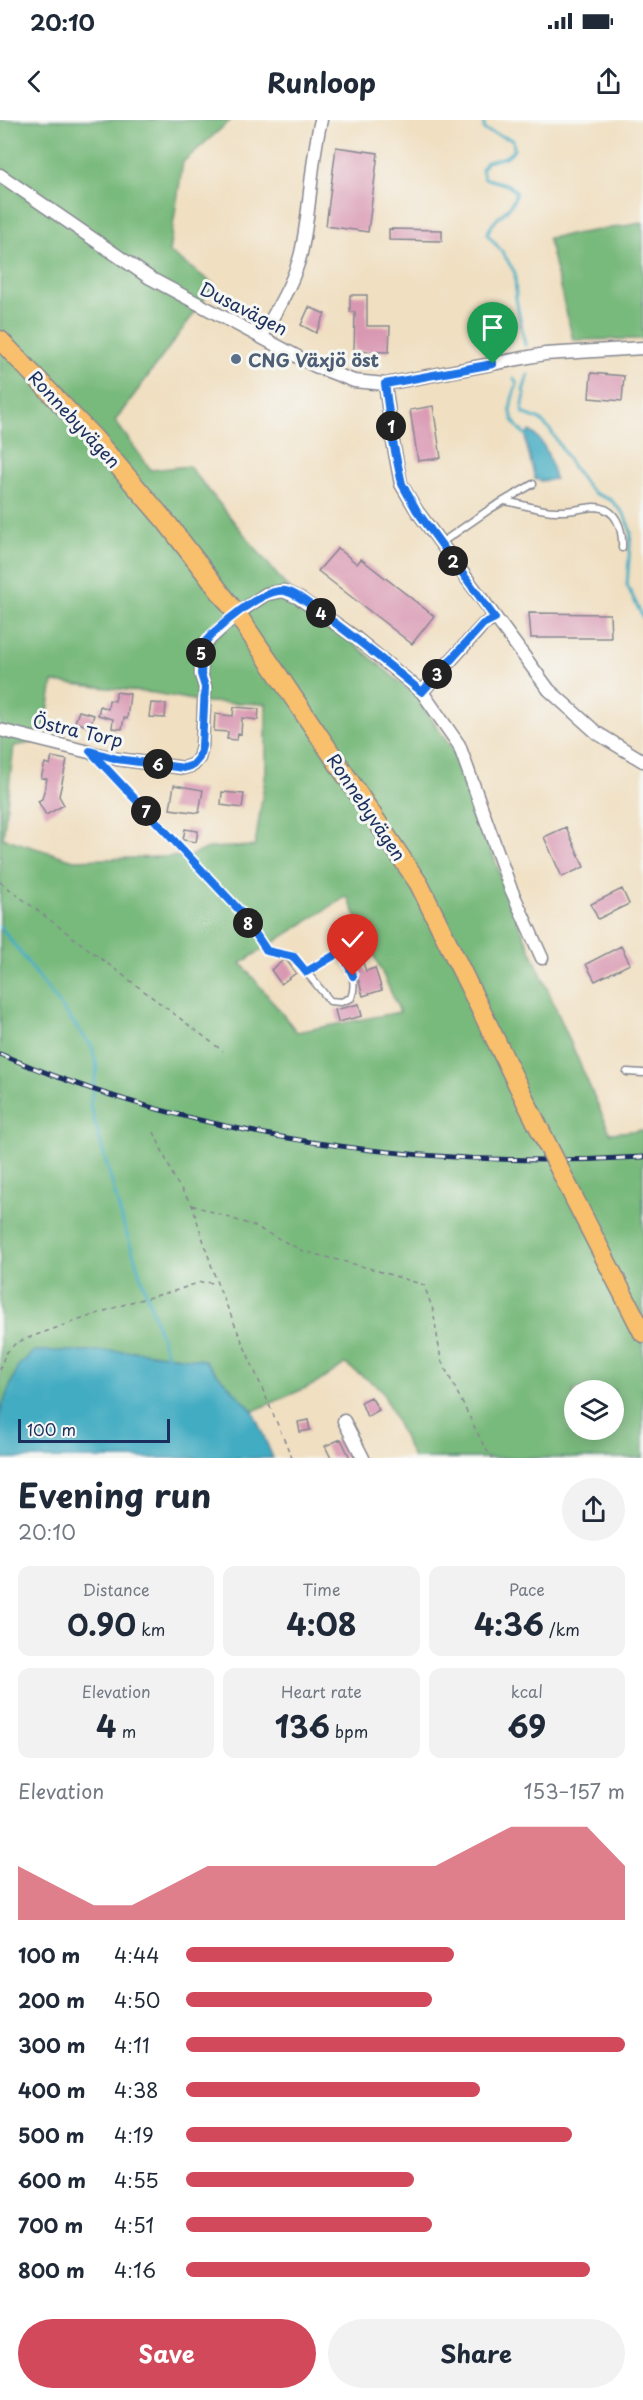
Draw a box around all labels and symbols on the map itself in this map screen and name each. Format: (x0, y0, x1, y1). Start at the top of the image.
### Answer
street label: Dusavägen (195, 274, 293, 342)
pin (467, 302, 518, 364)
place label: CNG Växjö öst (248, 346, 380, 373)
marker: CNG Växjö öst (229, 352, 243, 366)
street label: Ronnebyvägen (23, 364, 127, 474)
pin: 1 (376, 411, 406, 441)
pin: 2 (438, 546, 468, 576)
pin: 4 (306, 598, 336, 628)
pin: 5 (186, 638, 216, 668)
pin: 3 (422, 659, 452, 689)
street label: Östra Torp (30, 706, 126, 754)
street label: Ronnebyvägen (321, 748, 413, 866)
pin: 6 (143, 749, 173, 779)
pin: 7 (131, 796, 161, 826)
pin: 8 (233, 908, 263, 938)
pin (327, 914, 378, 976)
scale bar (18, 1416, 170, 1444)

